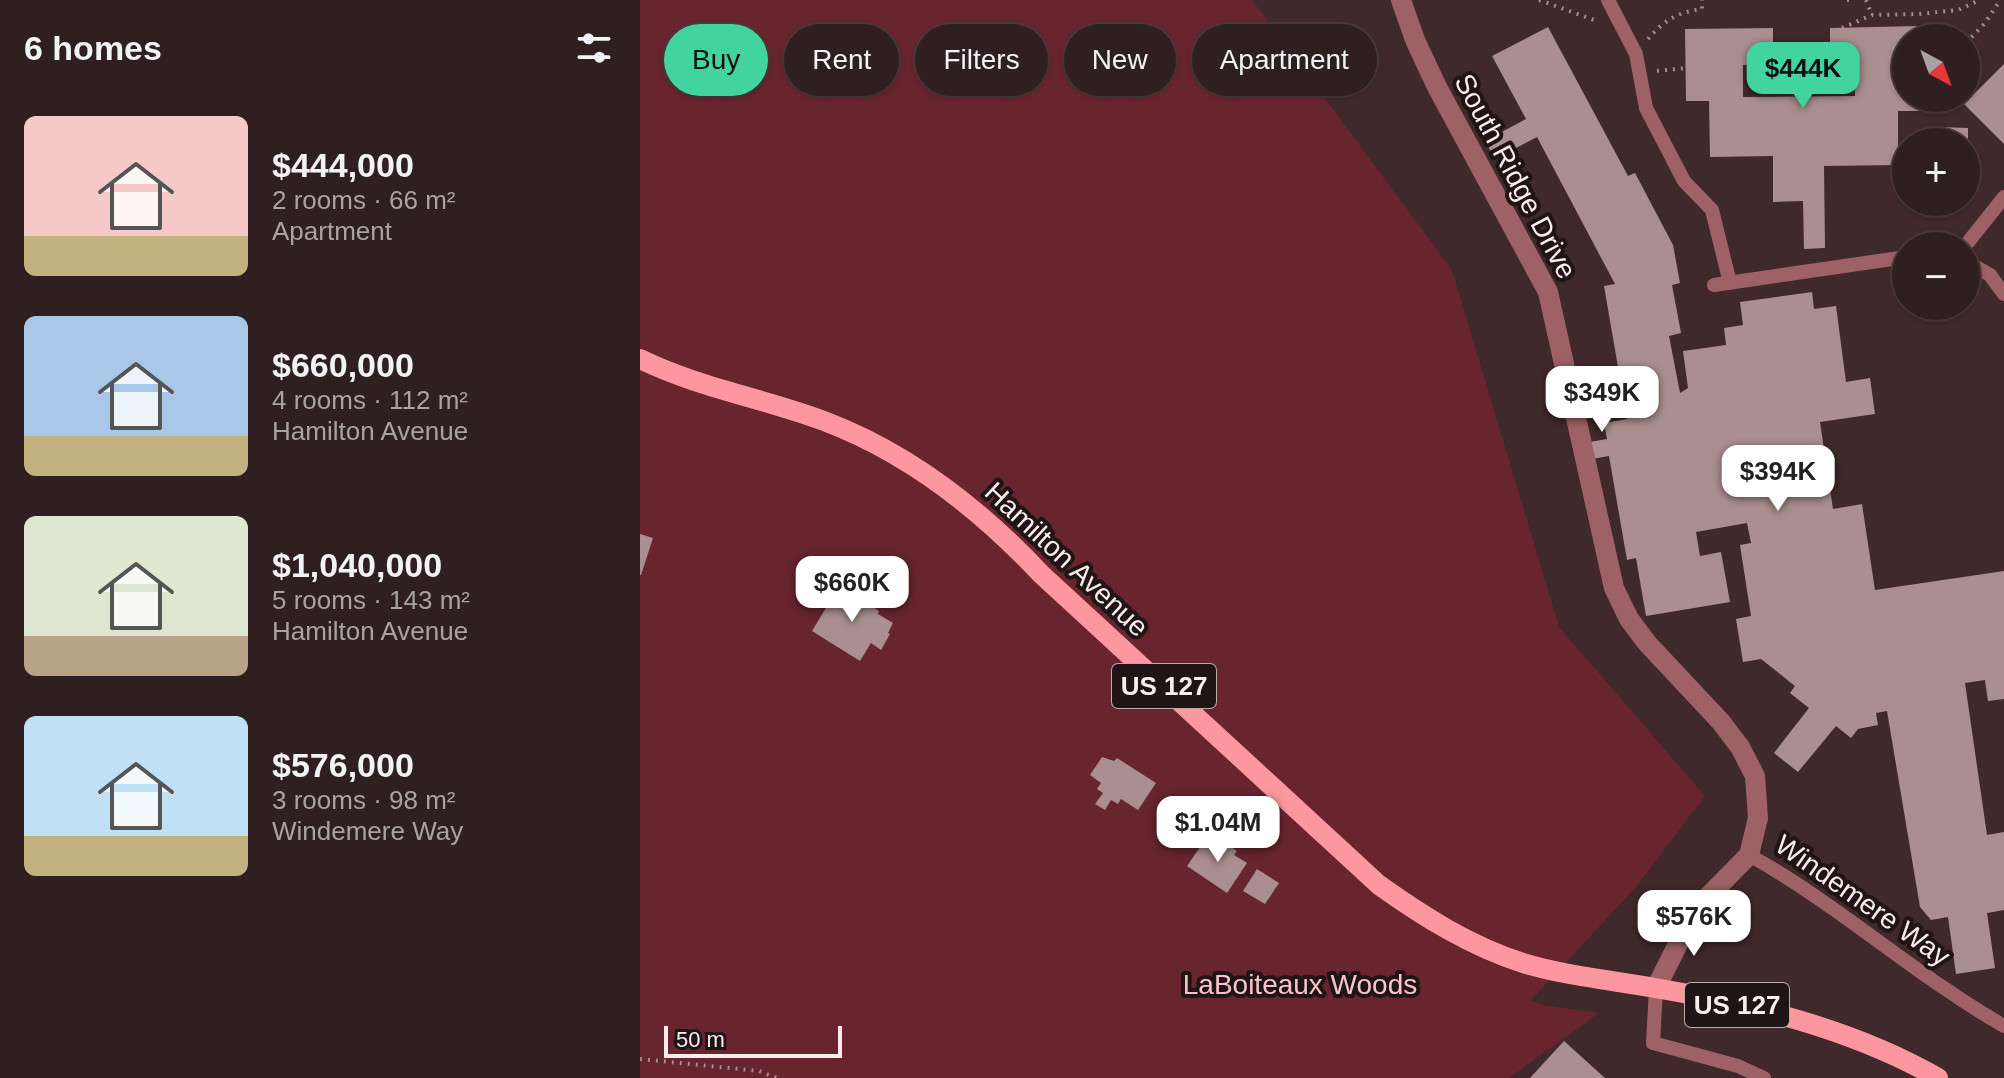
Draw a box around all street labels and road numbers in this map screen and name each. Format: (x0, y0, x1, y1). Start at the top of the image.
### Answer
street label: South Ridge Drive (1449, 69, 1583, 284)
street label: Hamilton Avenue (979, 476, 1154, 643)
road number: US 127 (1112, 664, 1216, 708)
street label: Windemere Way (1769, 829, 1956, 972)
road number: US 127 (1685, 983, 1789, 1027)

